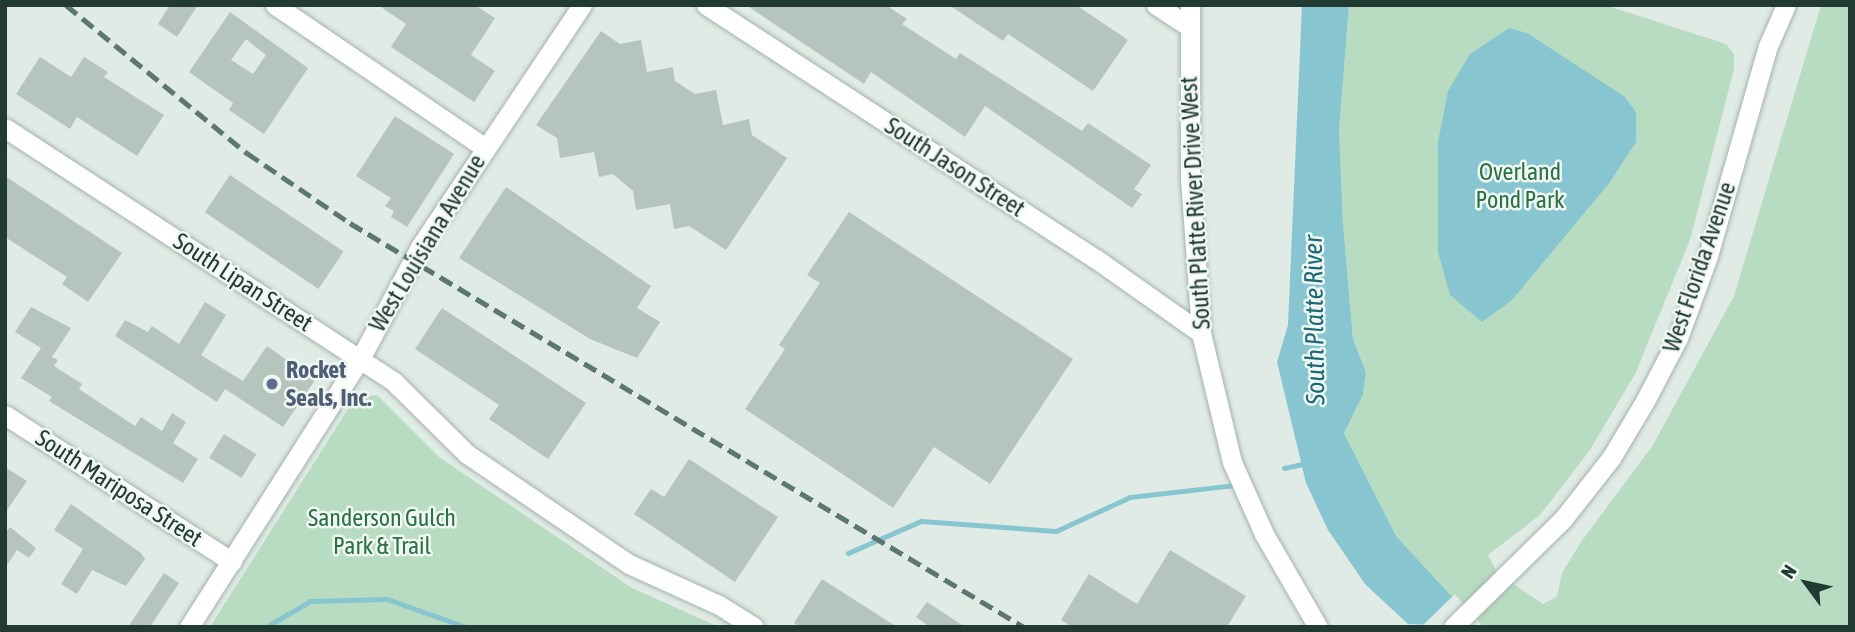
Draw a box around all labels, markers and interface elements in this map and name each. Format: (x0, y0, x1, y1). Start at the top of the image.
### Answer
street label: South Platte River Drive West (1174, 76, 1216, 330)
street label: South Jason Street (880, 111, 1030, 223)
street label: West Louisiana Avenue (363, 149, 491, 337)
park label: Overland Pond Park (1475, 158, 1565, 214)
street label: West Florida Avenue (1656, 178, 1742, 356)
street label: South Lipan Street (168, 226, 318, 338)
water label: South Platte River (1298, 235, 1332, 405)
place label: Rocket Seals, Inc. (286, 356, 371, 412)
marker: Rocket Seals, Inc. (264, 376, 280, 392)
street label: South Mariposa Street (30, 423, 208, 553)
park label: Sanderson Gulch Park & Trail (308, 504, 456, 560)
north arrow (1771, 548, 1841, 618)
text: N (1776, 561, 1801, 582)

